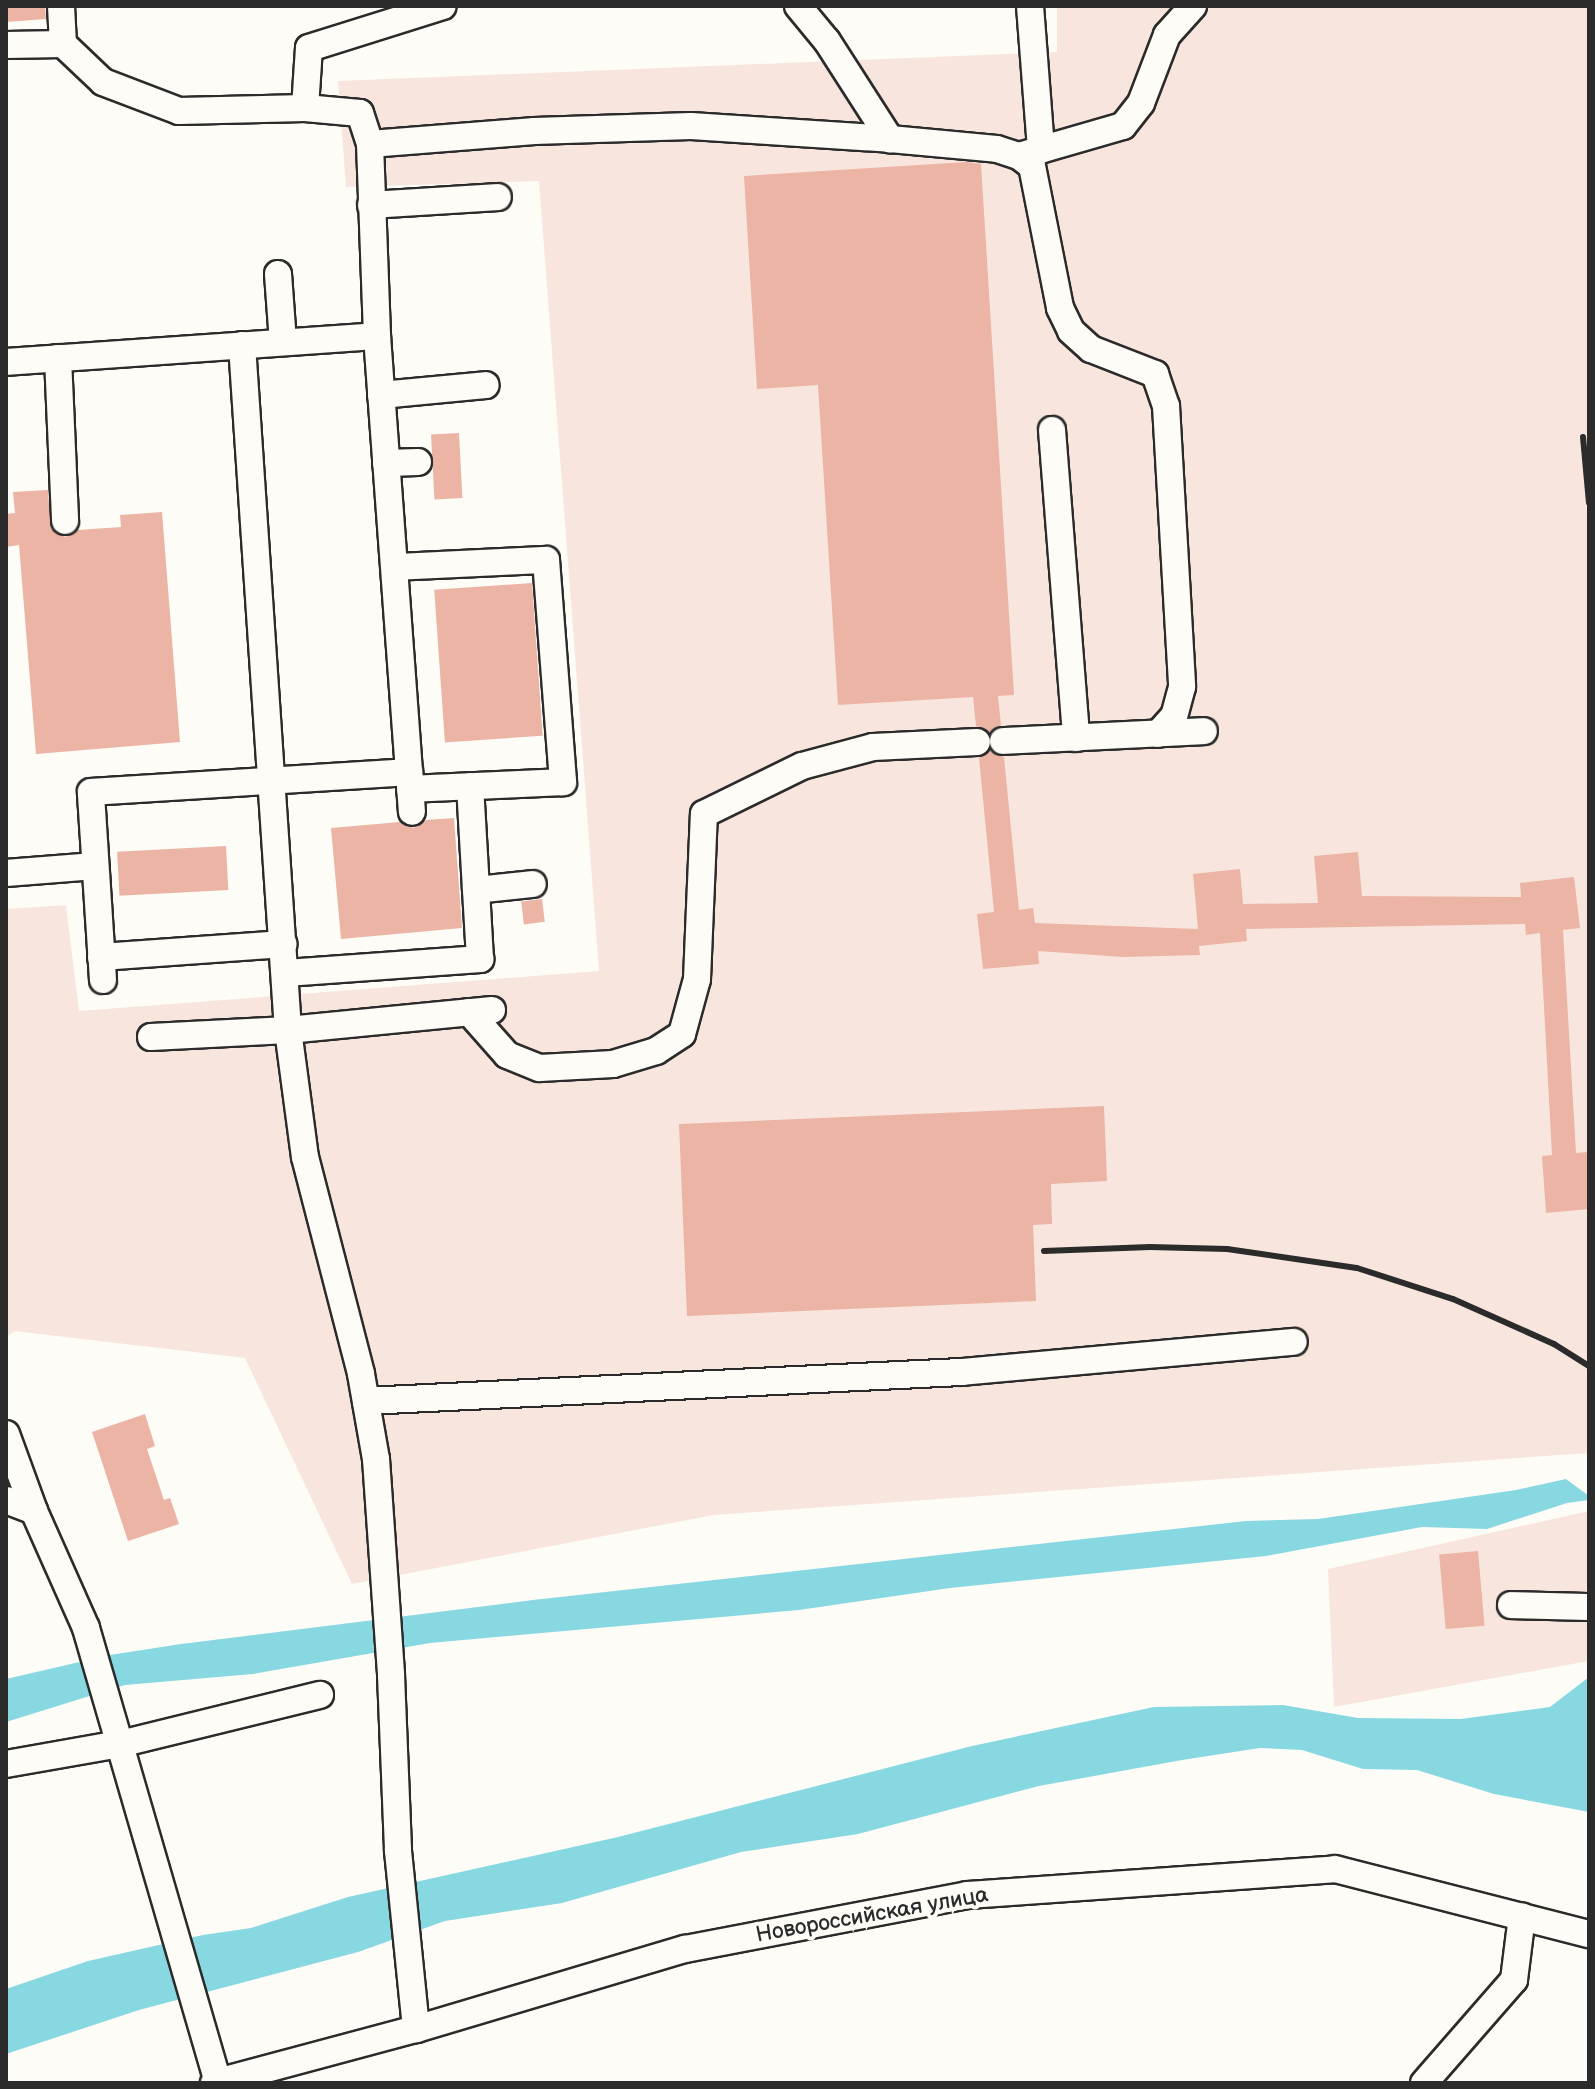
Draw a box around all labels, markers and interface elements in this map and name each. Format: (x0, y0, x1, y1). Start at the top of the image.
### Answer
street label: Новороссийская улица (754, 1882, 990, 1948)

